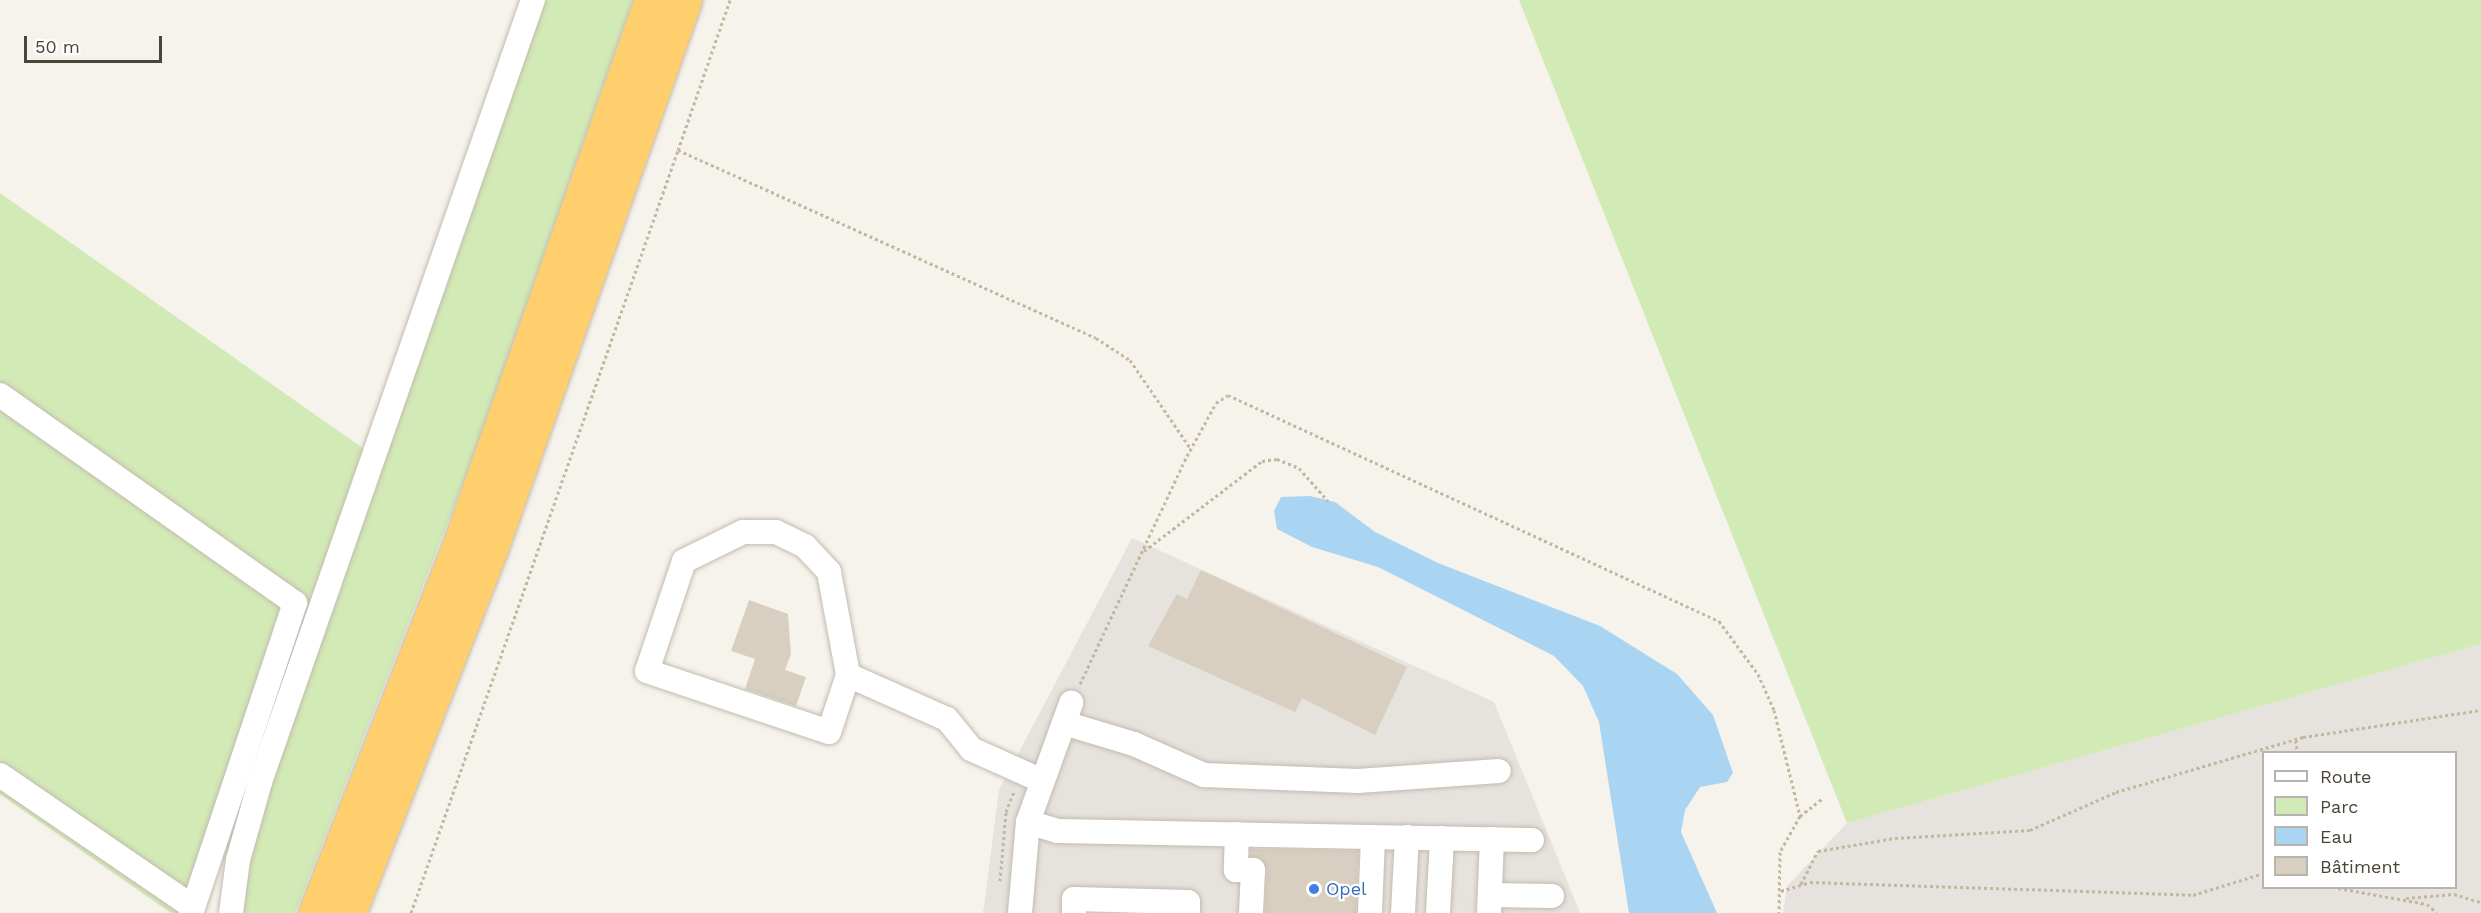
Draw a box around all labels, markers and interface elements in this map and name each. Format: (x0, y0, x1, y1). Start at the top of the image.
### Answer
scale bar (27, 24, 165, 62)
text: 50 m (35, 36, 80, 57)
legend (2262, 751, 2457, 889)
text: Route (2320, 766, 2372, 787)
text: Parc (2320, 796, 2358, 817)
text: Eau (2320, 826, 2353, 847)
text: Bâtiment (2320, 856, 2400, 877)
place label: Opel (1326, 878, 1367, 900)
marker: Opel (1307, 882, 1321, 896)

